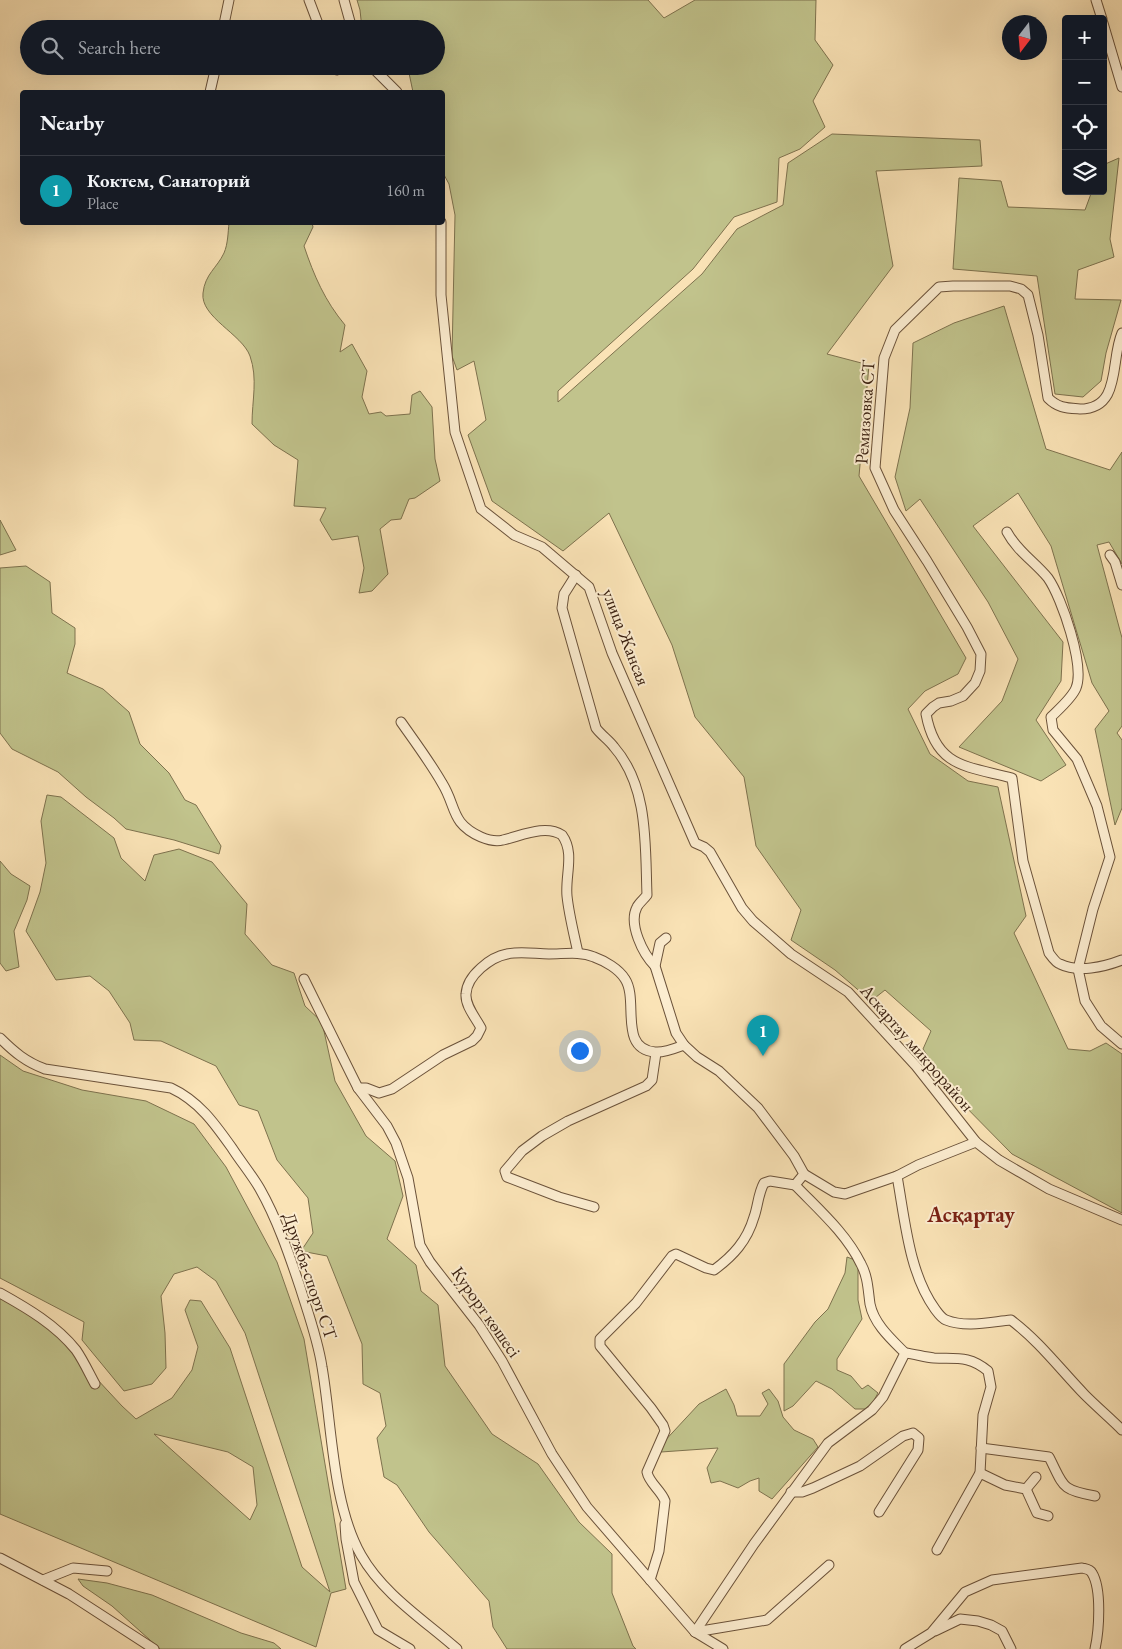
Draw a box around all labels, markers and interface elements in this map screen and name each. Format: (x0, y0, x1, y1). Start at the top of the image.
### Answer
north arrow (1002, 15, 1047, 60)
map controls (1062, 15, 1107, 195)
button: + (1062, 15, 1107, 60)
search box (20, 20, 445, 75)
icon: search (38, 34, 66, 62)
text: Search here (78, 35, 160, 60)
button: − (1062, 60, 1107, 105)
button: locate (1062, 105, 1107, 150)
text: Nearby (40, 109, 104, 136)
button: layers (1062, 150, 1107, 195)
text: Коктем, Санаторий (87, 168, 250, 193)
text: 1 (52, 180, 60, 201)
text: 160 m (386, 180, 425, 201)
text: Place (87, 193, 119, 214)
street label: Ремизовка СТ (849, 358, 880, 465)
street label: улица Жансая (597, 585, 656, 689)
street label: Аскартау микрорайон (855, 978, 979, 1116)
pin: 1 (747, 1015, 779, 1056)
your location (567, 1038, 593, 1064)
district label: Асқартау (926, 1200, 1015, 1229)
street label: Дружба-спорт СТ (278, 1209, 343, 1343)
street label: Курорт көшесі (447, 1262, 527, 1362)

